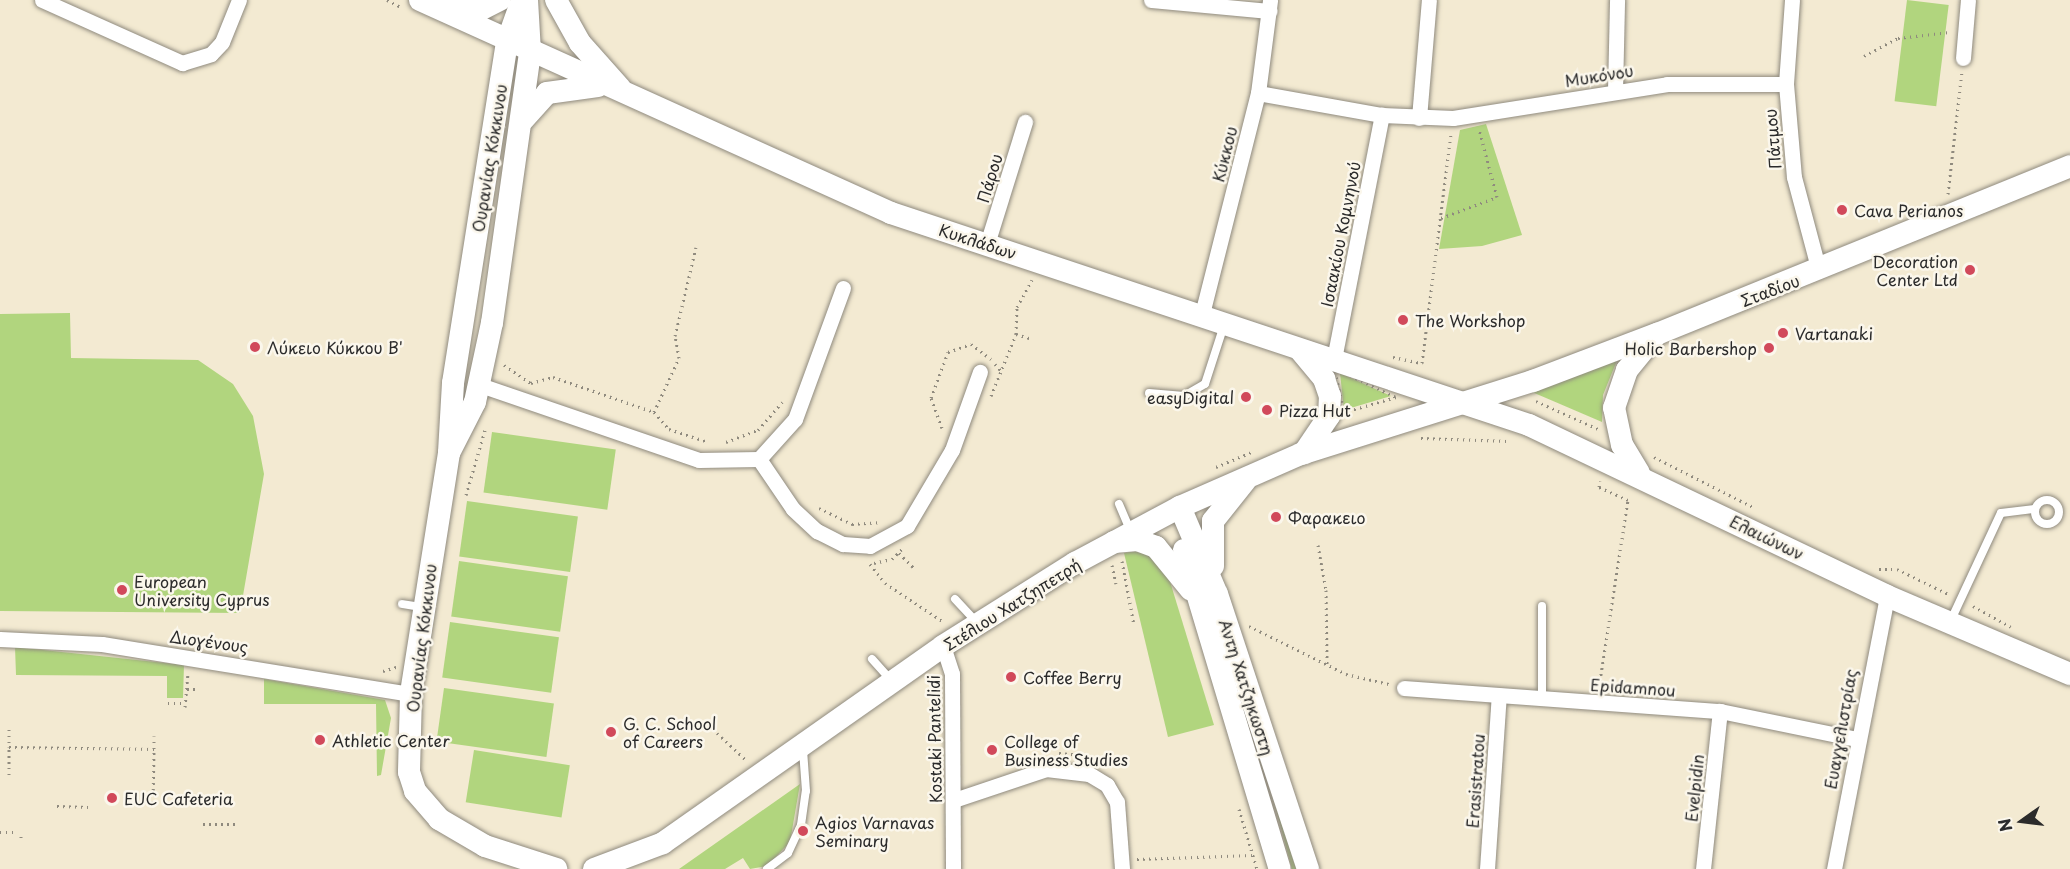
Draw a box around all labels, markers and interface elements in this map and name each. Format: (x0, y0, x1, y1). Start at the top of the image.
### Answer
street label: Μυκόνου (1563, 60, 1635, 90)
street label: Ουρανίας Κόκκινου (468, 83, 510, 233)
street label: Πάτμου (1760, 108, 1784, 170)
street label: Κύκκου (1208, 124, 1240, 184)
street label: Πάρου (973, 151, 1005, 205)
street label: Ισαακίου Κομνηνού (1316, 160, 1364, 308)
place label: Cava Perianos (1854, 200, 1964, 220)
marker: Cava Perianos (1835, 203, 1849, 217)
street label: Κυκλάδων (937, 219, 1019, 263)
place label: Decoration Center Ltd (1872, 251, 1958, 289)
marker: Decoration Center Ltd (1963, 263, 1977, 277)
street label: Σταδίου (1738, 270, 1802, 310)
place label: The Workshop (1415, 310, 1525, 330)
marker: The Workshop (1396, 313, 1410, 327)
place label: Vartanaki (1795, 323, 1873, 343)
marker: Vartanaki (1776, 326, 1790, 340)
place label: Λύκειο Κύκκου Β' (267, 337, 404, 357)
place label: Holic Barbershop (1626, 338, 1757, 358)
marker: Λύκειο Κύκκου Β' (248, 340, 262, 354)
marker: Holic Barbershop (1762, 341, 1776, 355)
place label: easyDigital (1147, 387, 1234, 407)
marker: easyDigital (1239, 390, 1253, 404)
place label: Pizza Hut (1279, 400, 1352, 420)
marker: Pizza Hut (1260, 403, 1274, 417)
place label: Φαρακειο (1288, 507, 1366, 527)
marker: Φαρακειο (1269, 510, 1283, 524)
street label: Ελαιώνων (1727, 511, 1807, 563)
street label: Στέλιου Χατζηπετρή (940, 554, 1084, 654)
street label: Ουρανίας Κόκκινου (402, 563, 440, 713)
place label: European University Cyprus (134, 571, 270, 609)
marker: European University Cyprus (115, 583, 129, 597)
street label: Αντη Χατζηκωστη (1216, 616, 1278, 758)
street label: Διογένους (169, 626, 249, 656)
place label: Coffee Berry (1023, 667, 1123, 687)
street label: Ευαγγελιστρίας (1820, 667, 1860, 791)
marker: Coffee Berry (1004, 670, 1018, 684)
street label: Epidamnou (1590, 674, 1676, 700)
street label: Kostaki Pantelidi (923, 675, 945, 803)
place label: G. C. School of Careers (623, 713, 718, 751)
marker: G. C. School of Careers (604, 725, 618, 739)
place label: Athletic Center (332, 730, 449, 750)
place label: College of Business Studies (1004, 731, 1130, 769)
marker: Athletic Center (313, 733, 327, 747)
street label: Erasistratou (1462, 733, 1488, 829)
marker: College of Business Studies (985, 743, 999, 757)
street label: Evelpidin (1681, 753, 1707, 823)
place label: EUC Cafeteria (124, 788, 235, 808)
marker: EUC Cafeteria (105, 791, 119, 805)
north arrow (1992, 791, 2052, 851)
place label: Agios Varnavas Seminary (815, 812, 934, 850)
text: N (1991, 816, 2018, 834)
marker: Agios Varnavas Seminary (796, 824, 810, 838)

